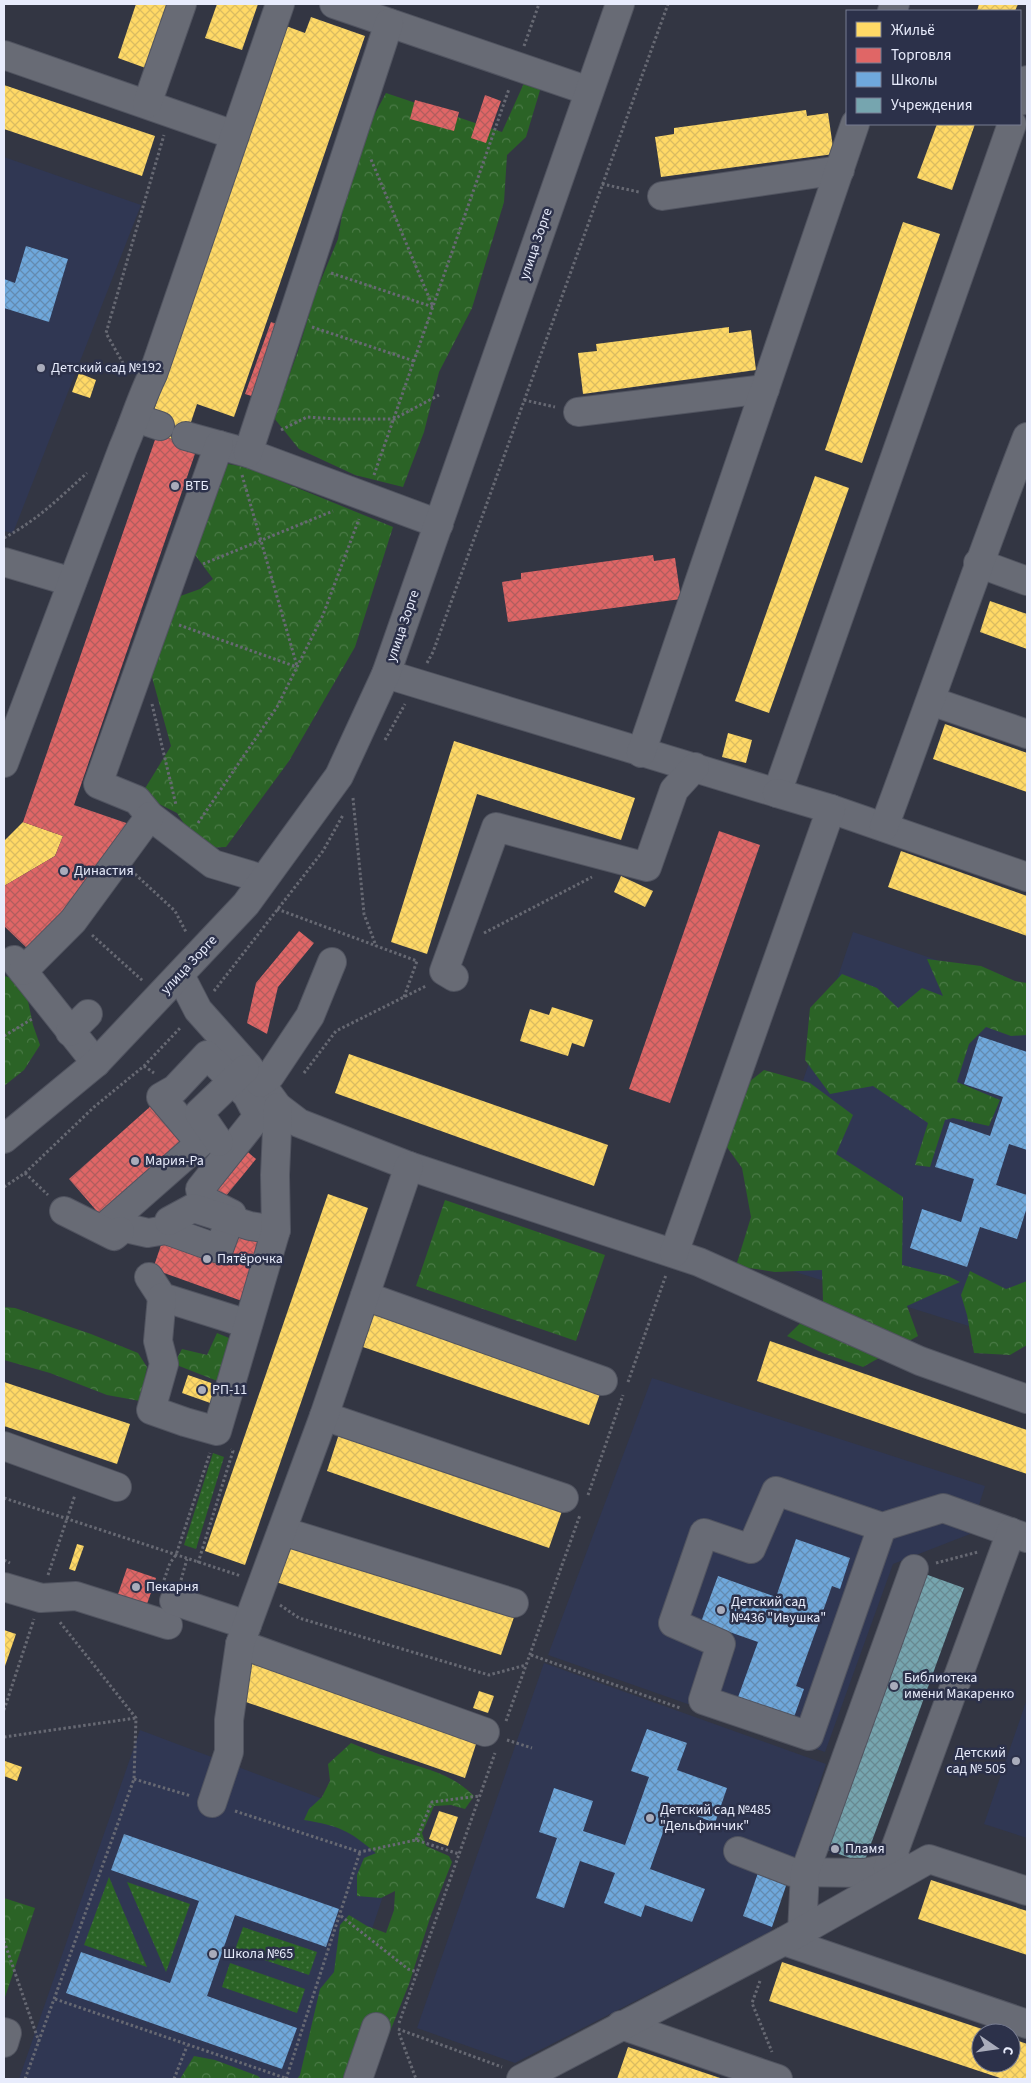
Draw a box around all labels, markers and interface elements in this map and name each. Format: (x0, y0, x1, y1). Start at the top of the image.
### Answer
legend (846, 10, 1021, 125)
text: Жильё (891, 20, 935, 41)
text: Торговля (891, 45, 951, 66)
text: Школы (891, 70, 938, 91)
text: Учреждения (891, 95, 972, 116)
street label: улица Зорге (514, 205, 558, 283)
place label: Детский сад №192 (51, 358, 162, 378)
marker: Детский сад №192 (35, 362, 47, 374)
place label: ВТБ (185, 476, 209, 496)
marker: ВТБ (169, 480, 181, 492)
street label: улица Зорге (381, 587, 425, 665)
place label: Династия (74, 861, 134, 881)
marker: Династия (58, 865, 70, 877)
street label: улица Зорге (156, 931, 222, 999)
place label: Мария-Ра (145, 1151, 204, 1171)
marker: Мария-Ра (129, 1155, 141, 1167)
place label: Пятёрочка (217, 1249, 283, 1269)
marker: Пятёрочка (201, 1253, 213, 1265)
place label: РП-11 (212, 1380, 247, 1400)
marker: РП-11 (196, 1384, 208, 1396)
place label: Пекарня (146, 1577, 199, 1597)
marker: Пекарня (130, 1581, 142, 1593)
place label: Детский сад №436 "Ивушка" (731, 1592, 826, 1628)
marker: Детский сад №436 "Ивушка" (715, 1604, 727, 1616)
place label: Библиотека имени Макаренко (904, 1668, 1014, 1704)
marker: Библиотека имени Макаренко (888, 1680, 900, 1692)
place label: Детский сад № 505 (946, 1743, 1006, 1779)
marker: Детский сад № 505 (1010, 1755, 1022, 1767)
place label: Детский сад №485 "Дельфинчик" (660, 1800, 771, 1836)
marker: Детский сад №485 "Дельфинчик" (644, 1812, 656, 1824)
place label: Пламя (845, 1839, 885, 1859)
marker: Пламя (829, 1843, 841, 1855)
place label: Школа №65 (223, 1944, 293, 1964)
marker: Школа №65 (207, 1948, 219, 1960)
north arrow (971, 2023, 1021, 2073)
text: С (997, 2044, 1018, 2057)

